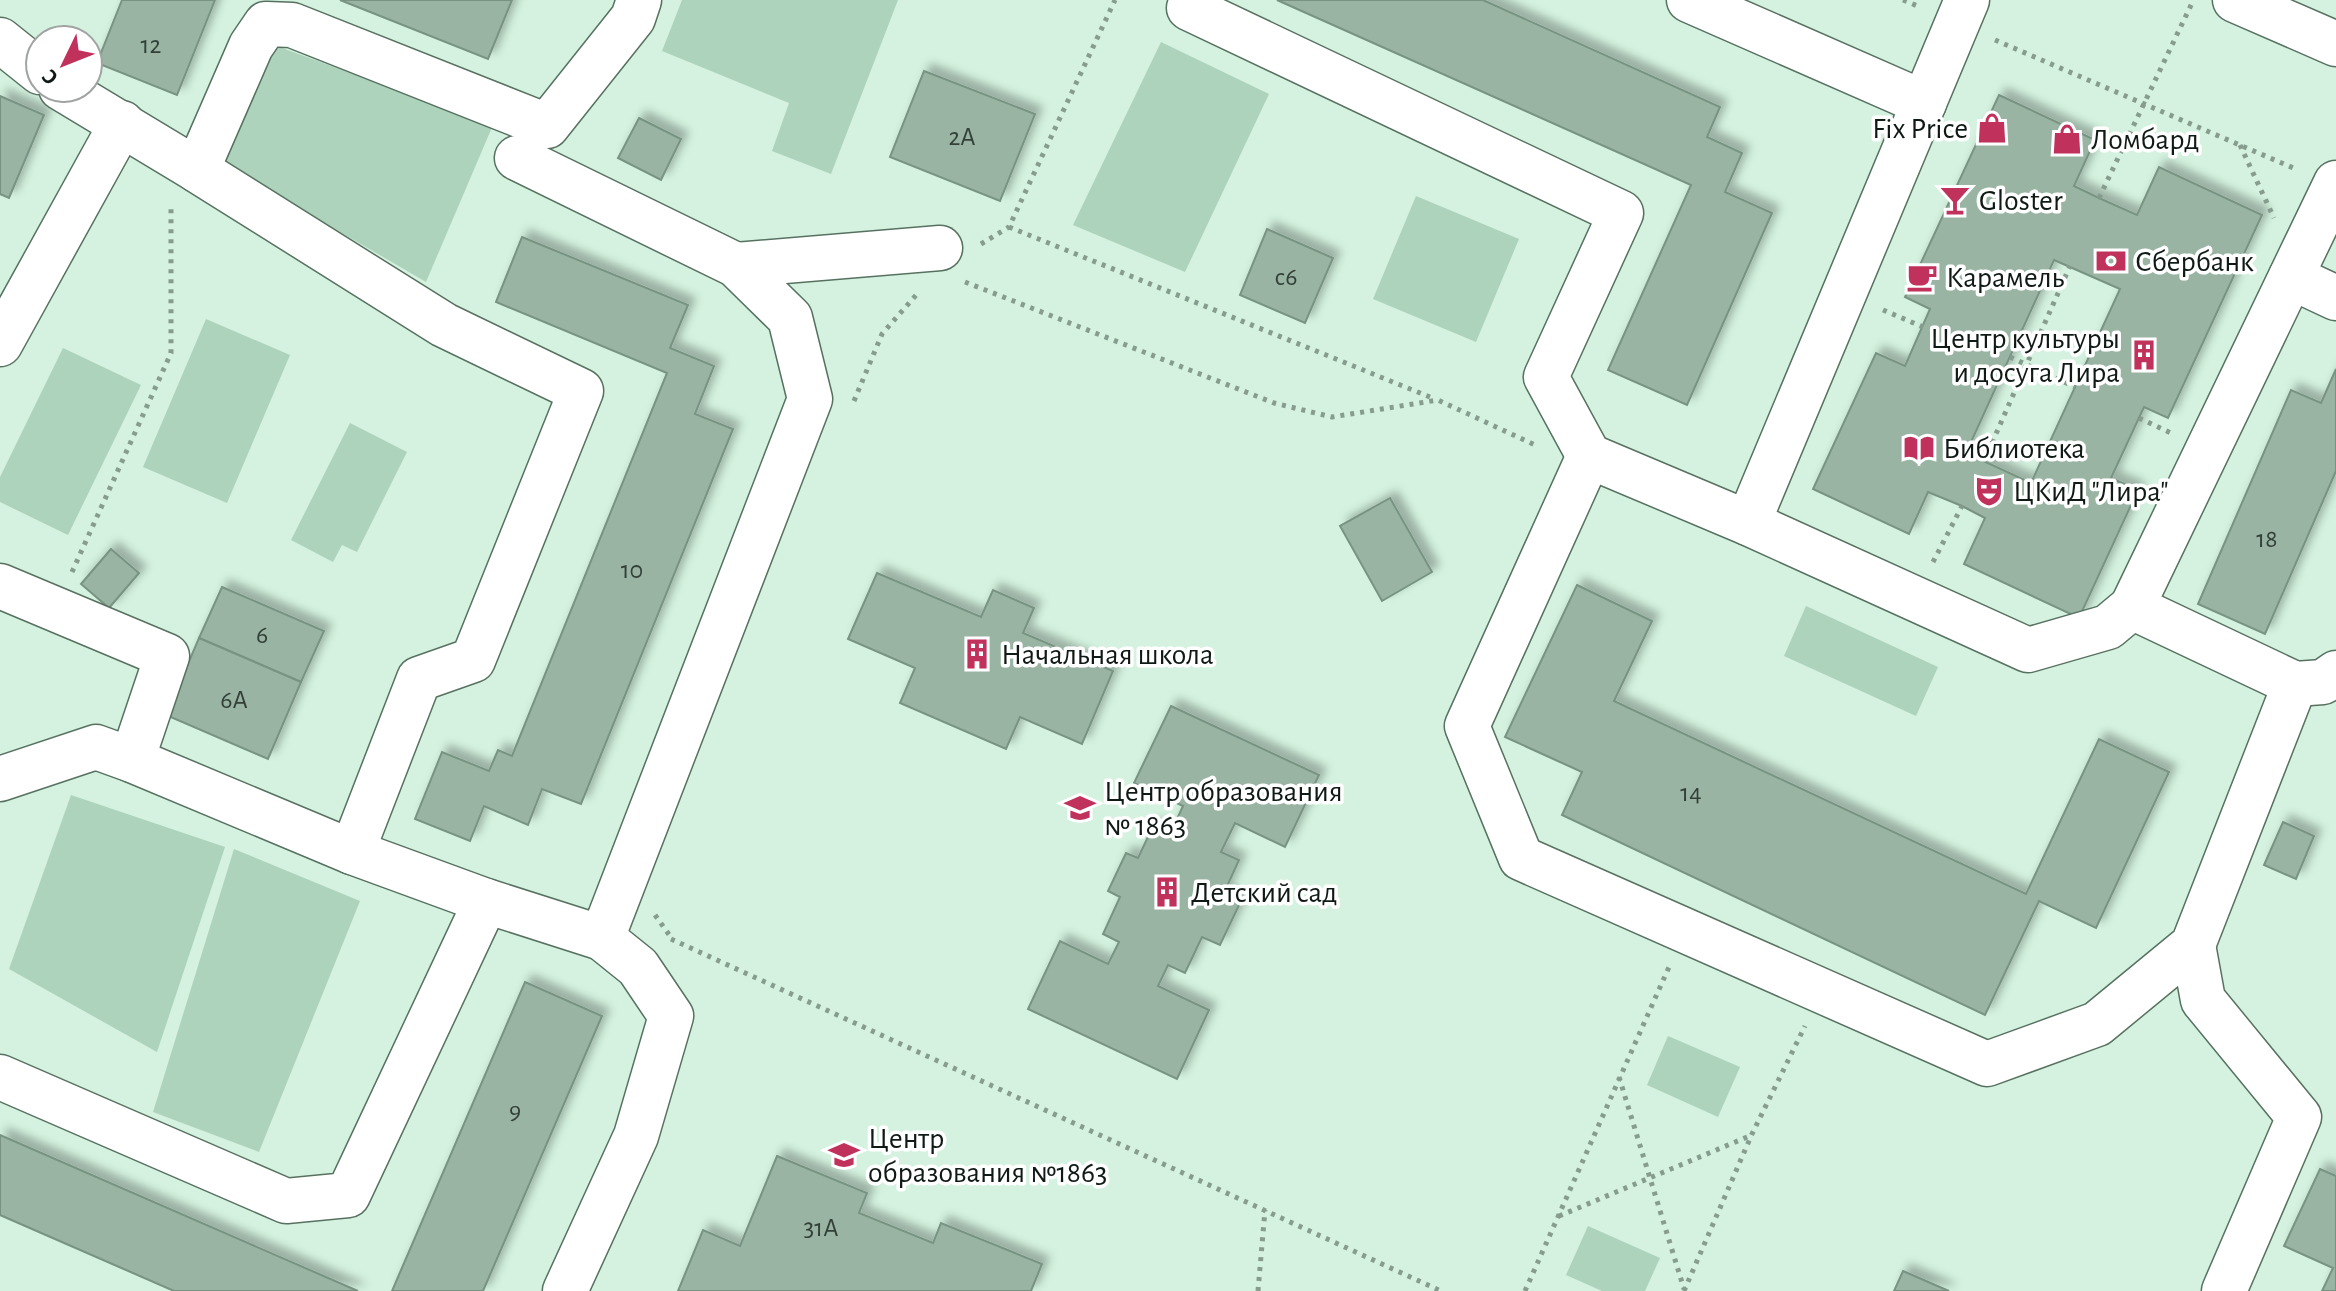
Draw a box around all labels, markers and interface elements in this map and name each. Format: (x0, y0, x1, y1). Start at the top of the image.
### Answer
north arrow (24, 24, 104, 104)
house number: 12 (141, 32, 162, 58)
text: С (38, 65, 62, 89)
shop icon: Fix Price (1975, 111, 2009, 145)
place label: Fix Price (1872, 114, 1968, 144)
shop icon: Ломбард (2050, 122, 2084, 156)
house number: 2А (948, 124, 976, 150)
place label: Ломбард (2091, 125, 2199, 155)
bar icon: Gloster (1938, 183, 1972, 217)
place label: Gloster (1979, 186, 2063, 216)
bank icon: Сбербанк (2094, 244, 2128, 278)
place label: Сбербанк (2135, 247, 2254, 277)
cafe icon: Карамель (1905, 260, 1939, 294)
place label: Карамель (1946, 263, 2064, 293)
house number: с6 (1275, 264, 1297, 290)
place label: Центр культуры и досуга Лира (1930, 324, 2120, 388)
building icon: Центр культуры и досуга Лира (2127, 338, 2161, 372)
library icon: Библиотека (1902, 431, 1936, 465)
place label: Библиотека (1943, 434, 2085, 464)
theatre icon: ЦКиД "Лира" (1972, 474, 2006, 508)
place label: ЦКиД "Лира" (2013, 477, 2169, 507)
house number: 18 (2256, 526, 2278, 552)
house number: 10 (621, 557, 643, 583)
house number: 6 (256, 622, 268, 648)
building icon: Начальная школа (960, 637, 994, 671)
place label: Начальная школа (1001, 640, 1214, 670)
house number: 6А (220, 687, 248, 713)
place label: Центр образования № 1863 (1104, 777, 1343, 841)
house number: 14 (1680, 780, 1702, 806)
school or university icon: Центр образования № 1863 (1063, 791, 1097, 825)
building icon: Детский сад (1150, 875, 1184, 909)
place label: Детский сад (1191, 878, 1337, 908)
house number: 9 (509, 1098, 521, 1124)
place label: Центр образования №1863 (868, 1124, 1107, 1188)
school or university icon: Центр образования №1863 (827, 1138, 861, 1172)
house number: 31А (804, 1215, 838, 1241)

